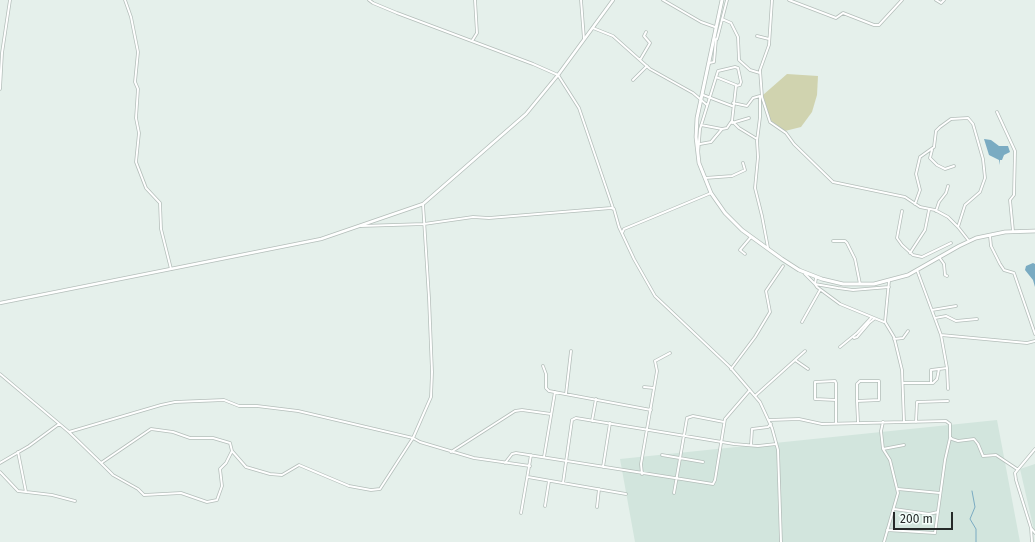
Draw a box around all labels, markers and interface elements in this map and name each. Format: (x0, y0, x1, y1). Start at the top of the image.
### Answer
scale bar (895, 504, 955, 530)
text: 200 m (900, 512, 933, 526)

